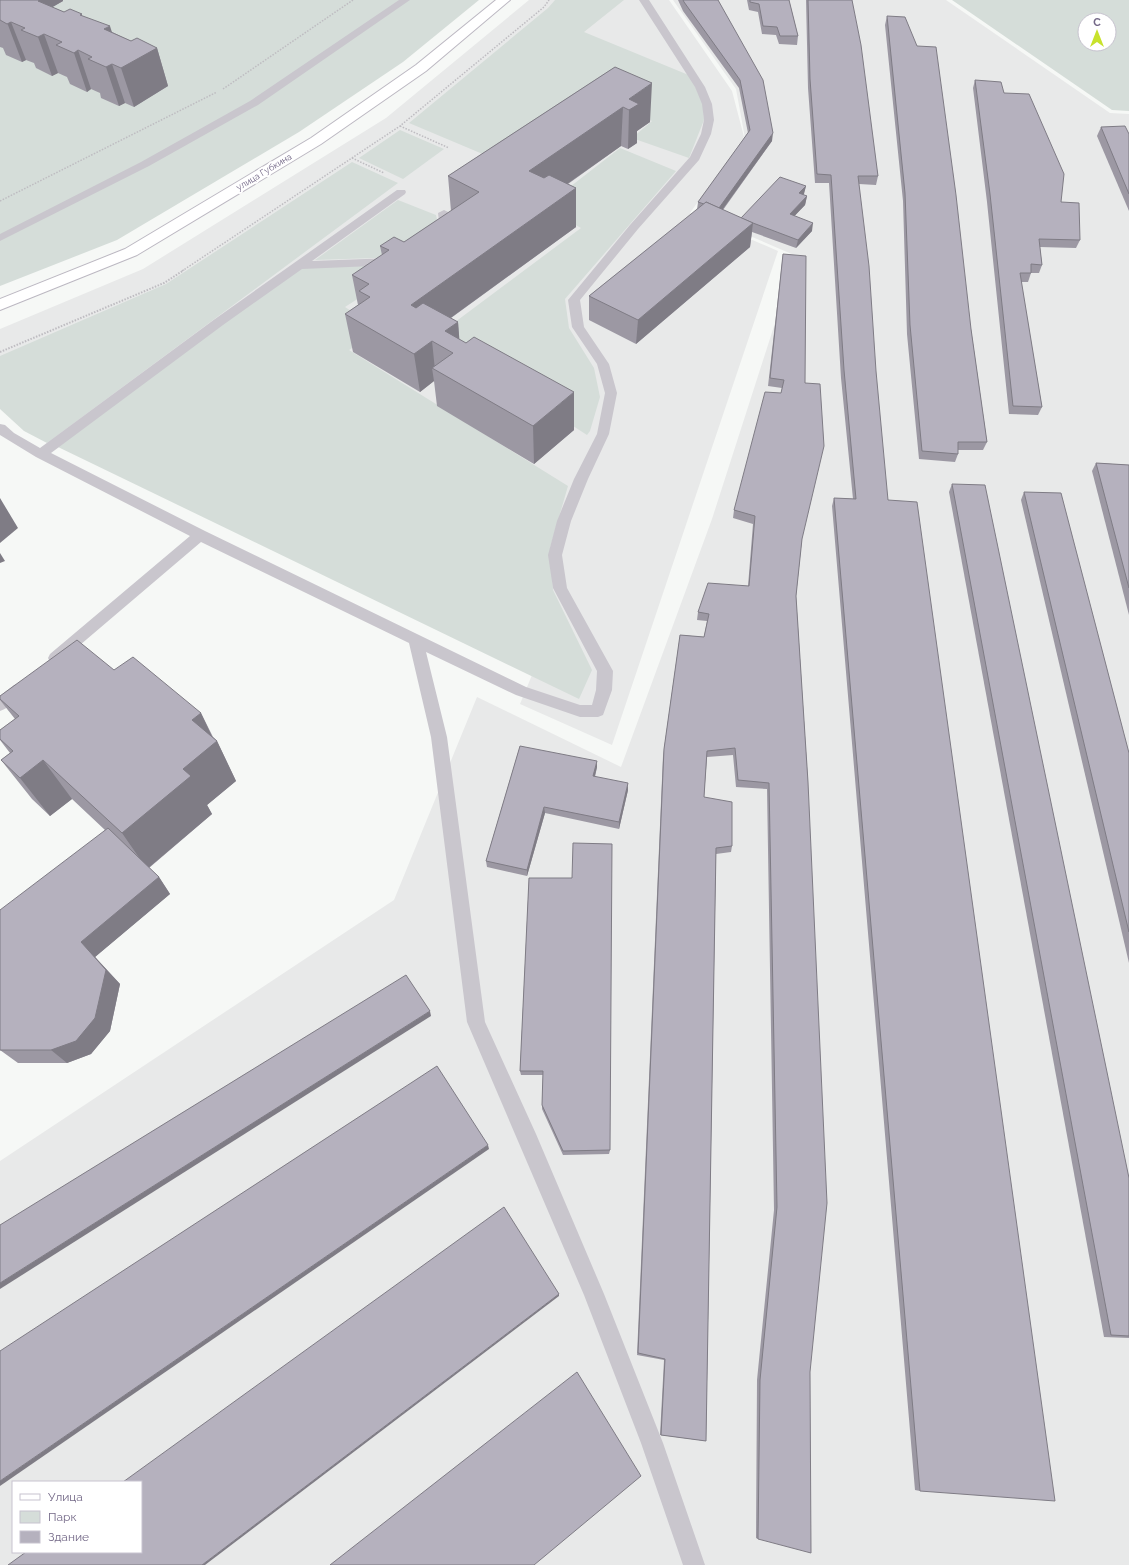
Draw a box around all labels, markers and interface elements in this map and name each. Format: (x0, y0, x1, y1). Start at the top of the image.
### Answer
north arrow (1077, 12, 1117, 52)
text: С (1093, 16, 1101, 29)
street label: улица Губкина (234, 151, 294, 192)
legend (12, 1481, 142, 1553)
text: Улица (48, 1490, 83, 1504)
text: Парк (48, 1510, 77, 1524)
text: Здание (48, 1530, 89, 1544)

